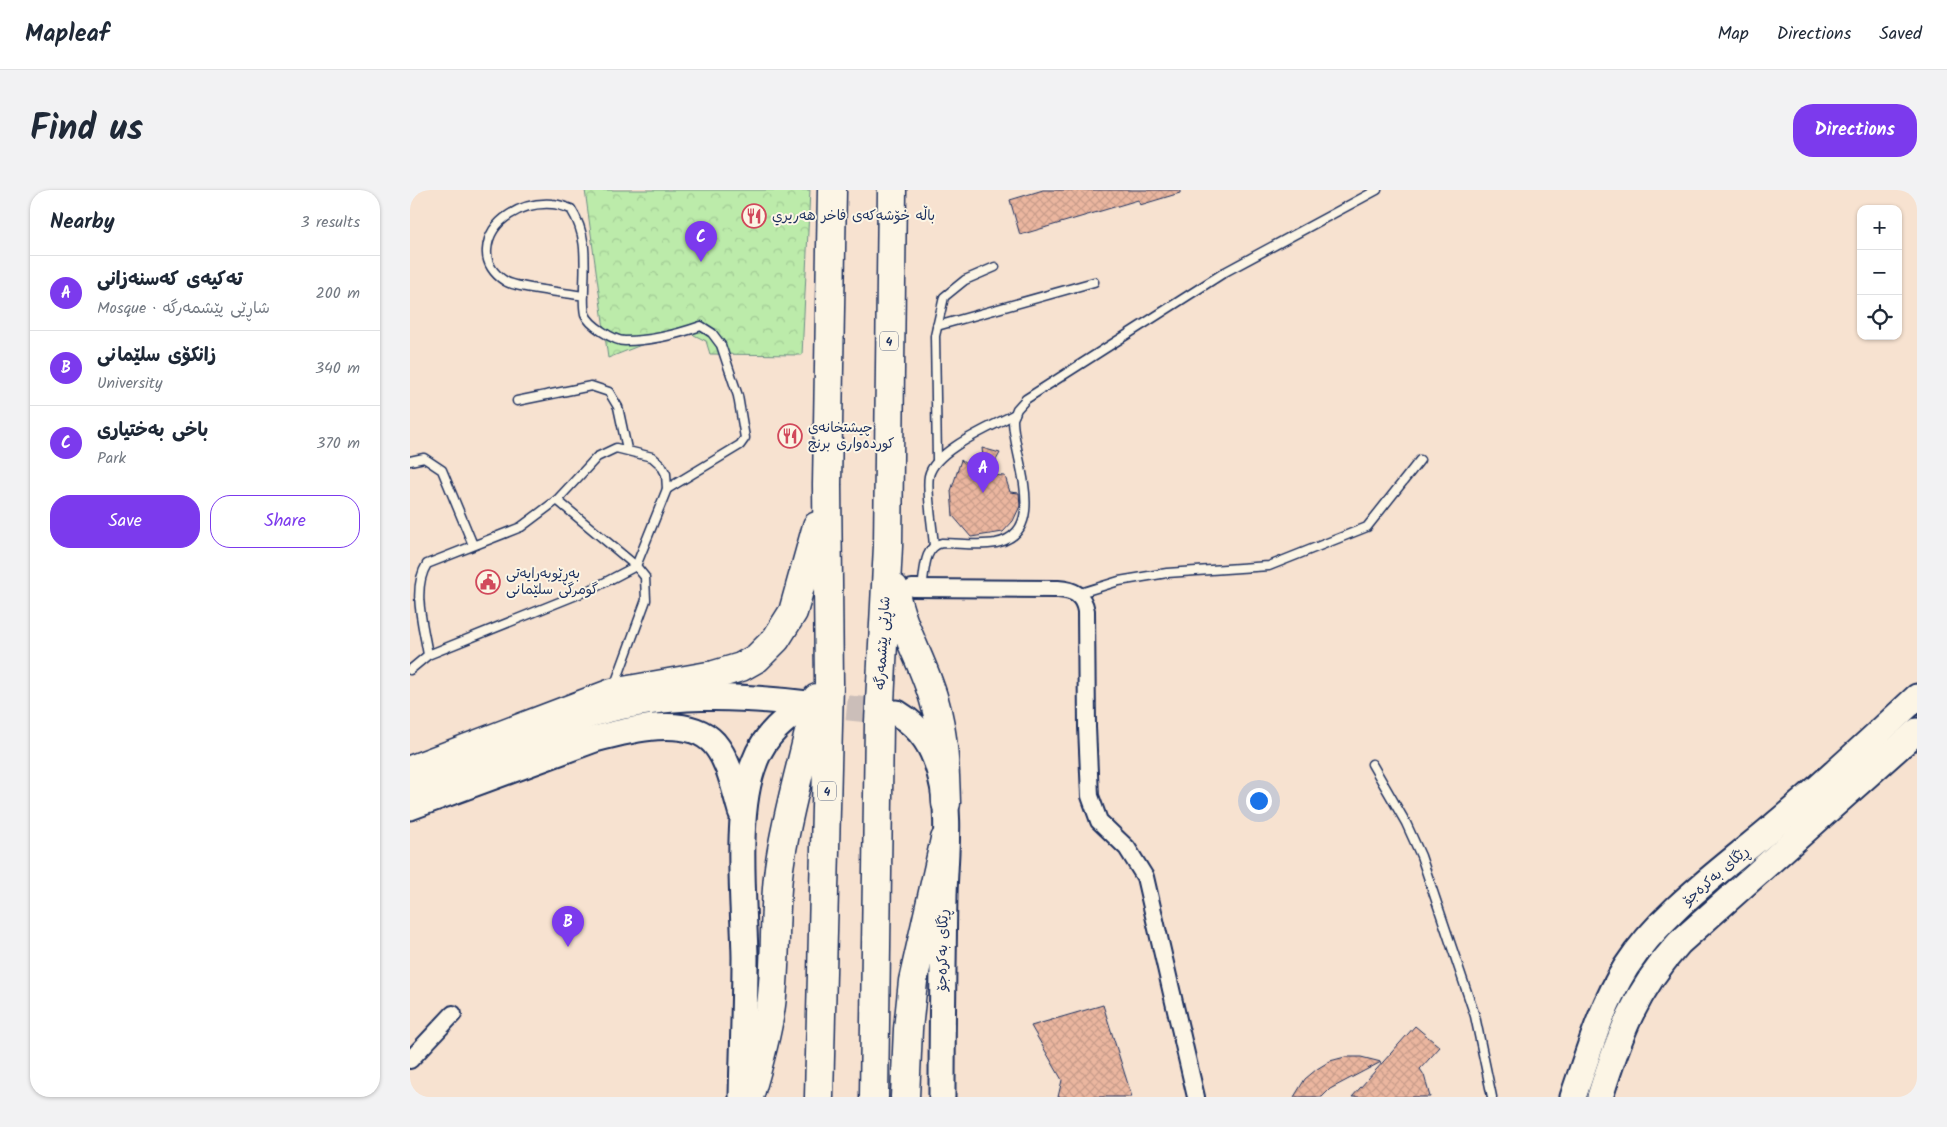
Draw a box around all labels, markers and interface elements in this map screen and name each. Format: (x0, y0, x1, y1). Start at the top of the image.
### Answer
text: Mapleaf (25, 15, 109, 54)
text: Map (1717, 20, 1749, 49)
text: Directions (1777, 20, 1851, 49)
text: Saved (1879, 20, 1922, 49)
text: Find us (30, 102, 143, 158)
button: Directions (1793, 104, 1917, 157)
restaurant icon: باڵە خۆشەکەی فاخر هەريري (741, 203, 767, 229)
place label: باڵە خۆشەکەی فاخر هەريري (772, 205, 935, 227)
map controls (1857, 205, 1902, 340)
button: + (1857, 205, 1902, 250)
text: Nearby (50, 206, 115, 239)
text: 3 results (301, 210, 360, 235)
pin: C (685, 221, 717, 262)
button: − (1857, 250, 1902, 295)
text: تەکیەی کەسنەزانی (97, 265, 243, 295)
text: A (61, 281, 71, 306)
text: 200 m (316, 281, 360, 306)
button: locate (1857, 295, 1902, 340)
text: Mosque · شاڕێی پێشمەرگە (97, 296, 270, 321)
road number: 4 (880, 332, 898, 350)
text: زانکۆی سلێمانی (97, 341, 216, 371)
text: B (61, 356, 71, 381)
text: 340 m (315, 356, 360, 381)
text: University (97, 371, 162, 396)
text: باخی بەختیاری (97, 416, 208, 446)
place label: چيشتخانەی کوردەواری برنج (808, 417, 894, 455)
restaurant icon: چيشتخانەی کوردەواری برنج (777, 423, 803, 449)
text: C (61, 431, 71, 456)
text: 370 m (316, 431, 360, 456)
text: Park (97, 446, 126, 471)
pin: A (967, 452, 999, 493)
button: Save (50, 495, 200, 548)
button: Share (210, 495, 360, 548)
place label: بەڕێوبەرایەتی گومرگی سلێمانی (506, 563, 598, 601)
public building icon: بەڕێوبەرایەتی گومرگی سلێمانی (475, 569, 501, 595)
street label: شاڕێی پێشمەرگە (870, 596, 897, 690)
road number: 4 (818, 782, 836, 800)
your location (1246, 788, 1272, 814)
street label: ڕێگای بەکرەجۆ (1677, 841, 1755, 913)
pin: B (552, 906, 584, 947)
street label: ڕێگای بەکرەجۆ (931, 909, 956, 992)

